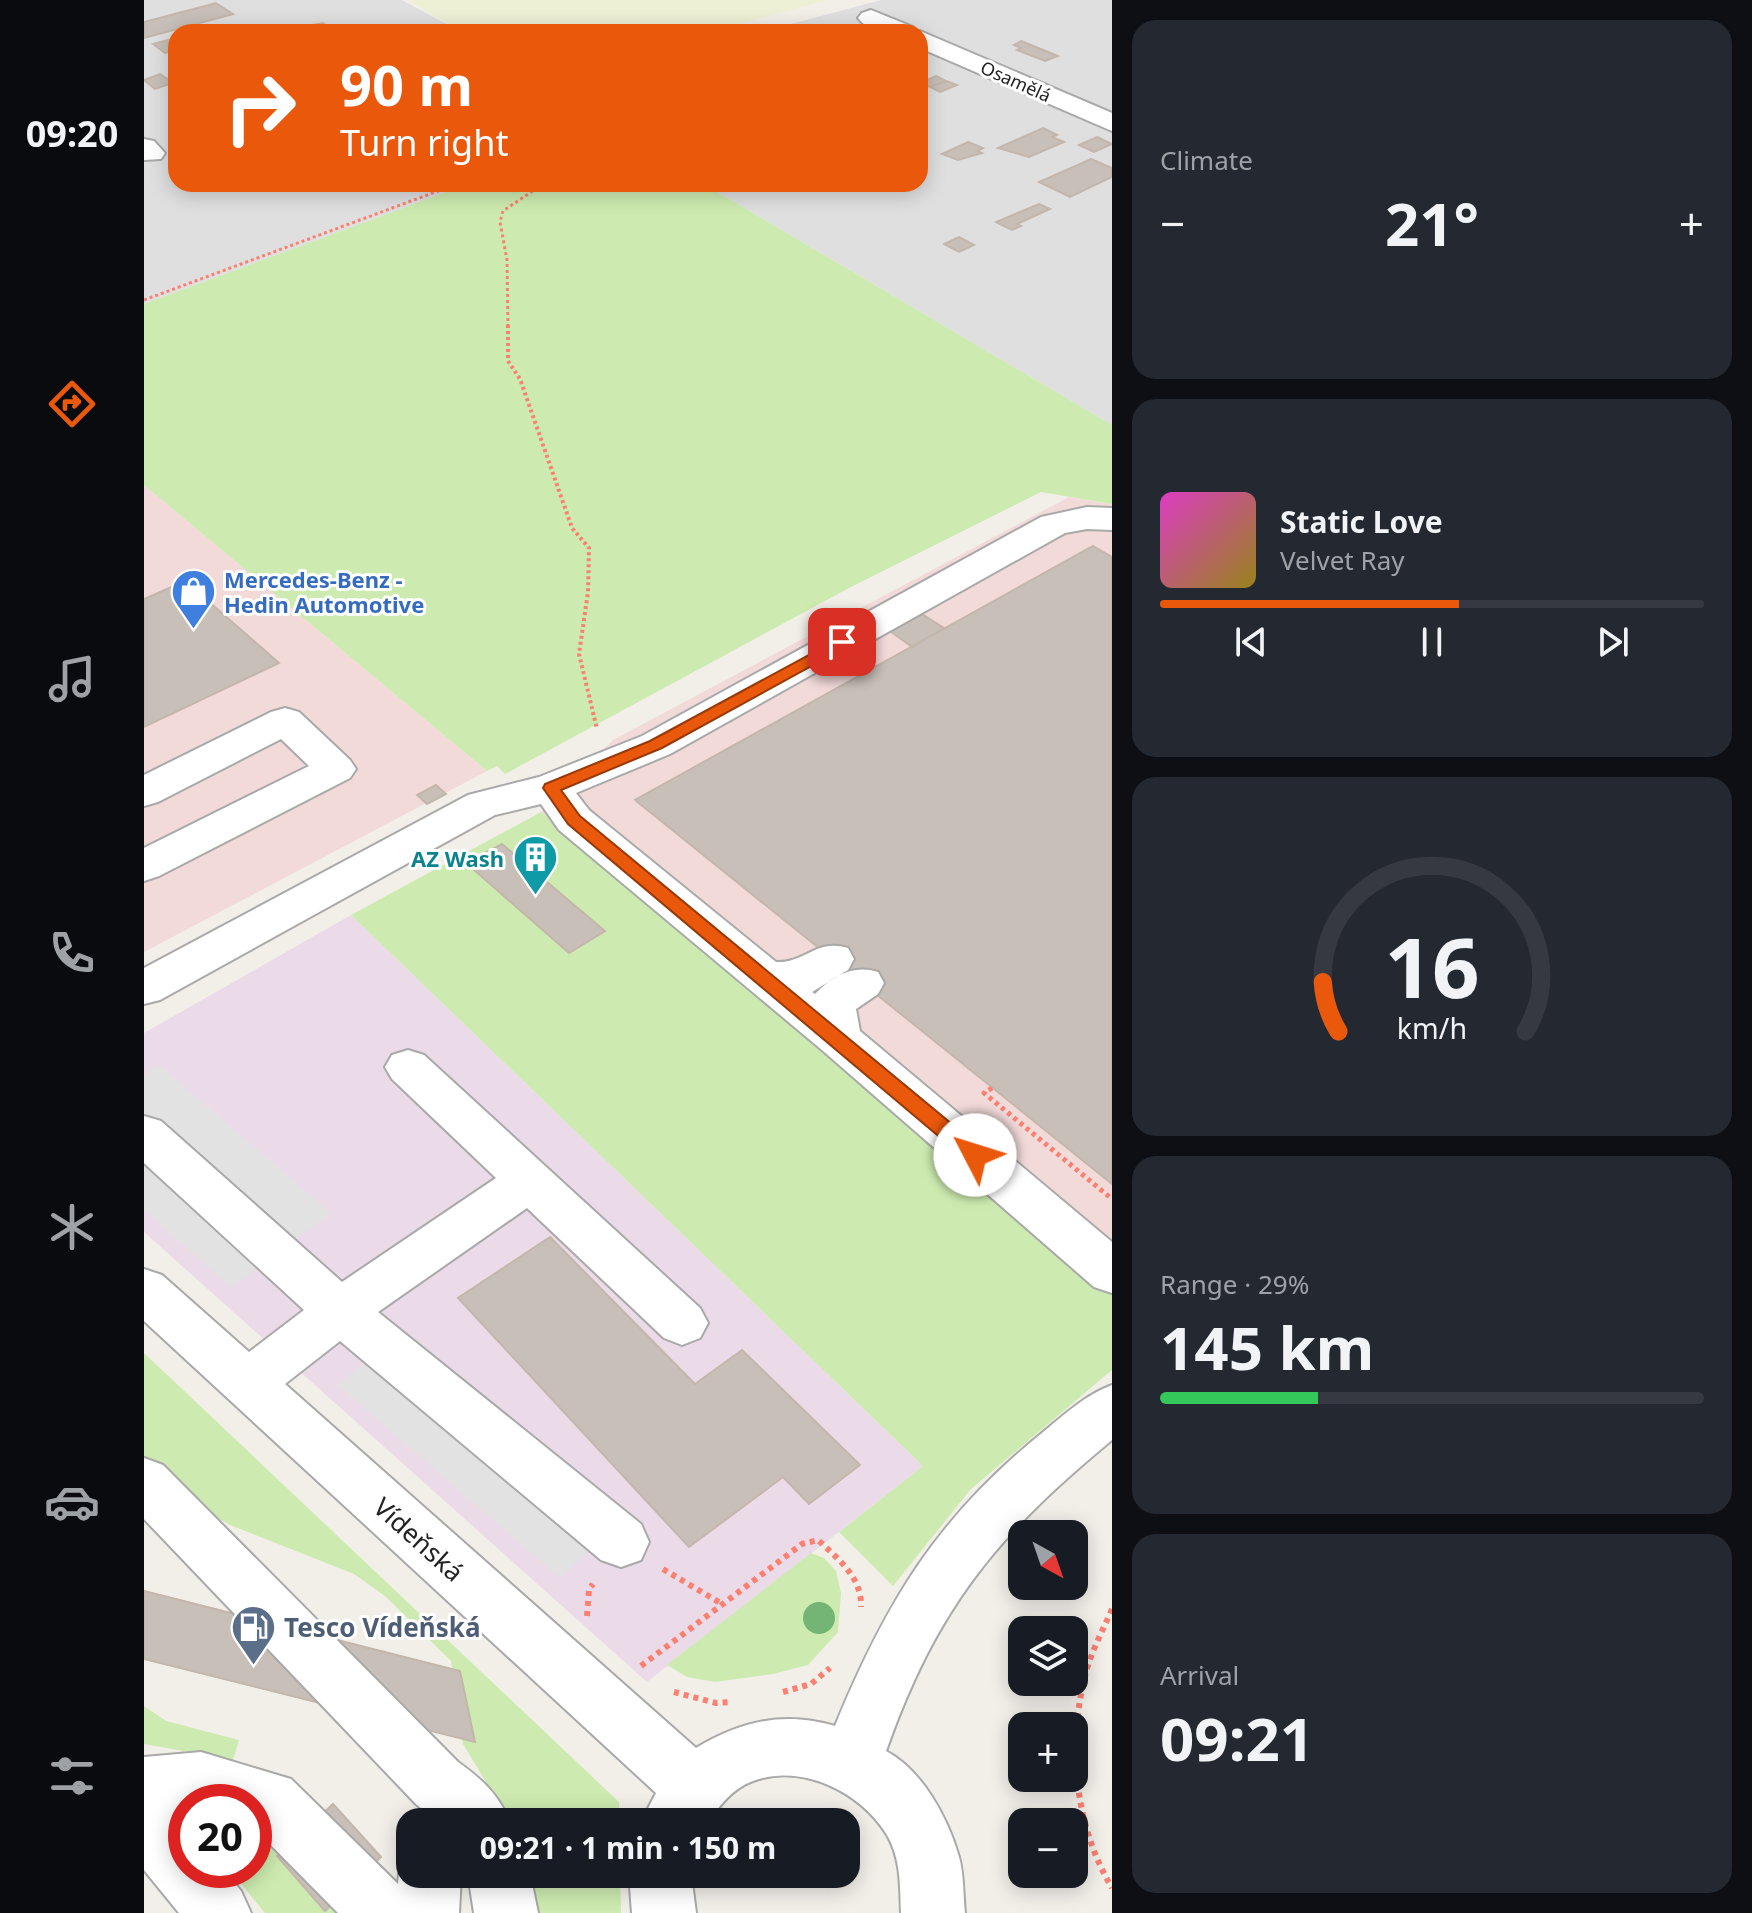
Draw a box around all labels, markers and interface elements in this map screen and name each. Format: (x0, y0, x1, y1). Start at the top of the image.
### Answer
text: 90 m (340, 46, 473, 122)
street label: Osamělá (977, 55, 1055, 107)
icon: right (208, 56, 312, 160)
text: 09:20 (26, 109, 118, 158)
text: Turn right (340, 118, 508, 167)
text: Climate (1160, 142, 1253, 178)
text: 21° (1385, 182, 1479, 264)
text: − (1160, 193, 1185, 253)
text: + (1679, 193, 1704, 253)
icon: directions (44, 376, 100, 432)
text: Static Love (1280, 501, 1443, 542)
text: Velvet Ray (1280, 542, 1405, 578)
place label: Mercedes-Benz - Hedin Automotive (224, 564, 424, 619)
shop icon: Mercedes-Benz - Hedin Automotive (169, 568, 217, 631)
pin (808, 608, 876, 676)
icon: arrive (820, 620, 864, 664)
icon: previous (1229, 620, 1273, 664)
icon: pause (1410, 620, 1454, 664)
icon: next (1591, 620, 1635, 664)
icon: music (44, 651, 100, 707)
building icon: AZ Wash (511, 834, 559, 897)
place label: AZ Wash (411, 843, 504, 873)
text: 16 (1384, 909, 1480, 1022)
icon: phone (44, 925, 100, 981)
text: km/h (1397, 1009, 1467, 1048)
position arrow (933, 1113, 1017, 1197)
icon: climate (44, 1199, 100, 1255)
text: Range · 29% (1160, 1266, 1309, 1302)
text: 145 km (1160, 1306, 1374, 1388)
icon: car (44, 1474, 100, 1530)
street label: Vídeňská (366, 1489, 472, 1589)
north arrow (1008, 1520, 1088, 1600)
map controls (1008, 1520, 1088, 1888)
fuel station icon: Tesco Vídeňská (229, 1603, 277, 1666)
place label: Tesco Vídeňská (284, 1609, 480, 1645)
button: layers (1008, 1616, 1088, 1696)
text: Arrival (1160, 1657, 1239, 1693)
text: 09:21 (1160, 1697, 1314, 1779)
button: + (1008, 1712, 1088, 1792)
icon: filters (44, 1748, 100, 1804)
speed limit sign: 20 (168, 1784, 272, 1888)
button: − (1008, 1808, 1088, 1888)
text: 09:21 · 1 min · 150 m (480, 1827, 776, 1868)

